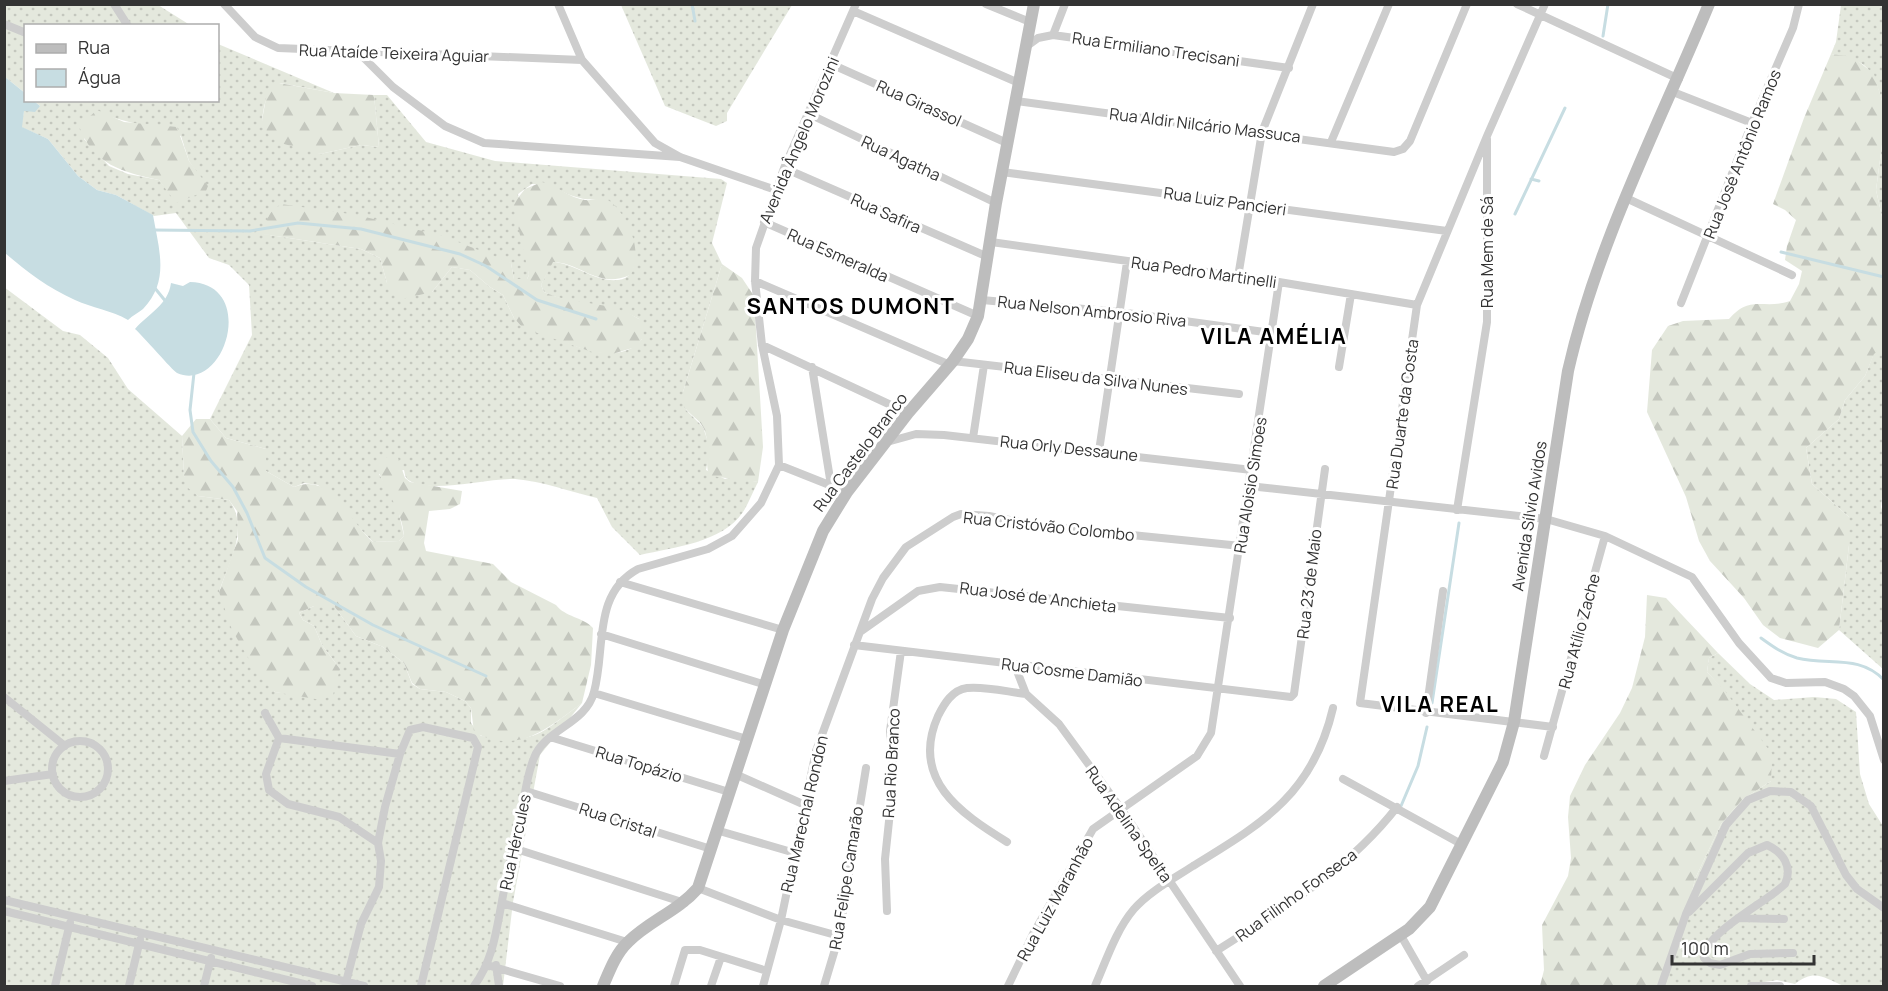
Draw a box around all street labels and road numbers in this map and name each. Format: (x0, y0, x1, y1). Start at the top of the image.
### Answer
street label: Rua Ermiliano Trecisani (1071, 26, 1241, 72)
street label: Rua Ataíde Teixeira Aguiar (299, 39, 490, 67)
street label: Avenida Ângelo Morozini (754, 53, 844, 227)
street label: Rua José Antônio Ramos (1698, 66, 1786, 242)
street label: Rua Girassol (873, 74, 965, 132)
street label: Rua Aldir Nilcário Massuca (1108, 102, 1302, 148)
street label: Rua Agatha (858, 130, 944, 186)
street label: Rua Luiz Pancieri (1162, 182, 1288, 220)
street label: Rua Safira (848, 188, 924, 238)
street label: Rua Mem de Sá (1476, 196, 1498, 308)
street label: Rua Esmeralda (784, 223, 892, 287)
street label: Rua Pedro Martinelli (1130, 251, 1278, 293)
street label: Rua Nelson Ambrosio Riva (997, 290, 1187, 332)
street label: Rua Duarte da Costa (1381, 338, 1423, 490)
street label: Rua Eliseu da Silva Nunes (1003, 356, 1189, 400)
street label: Rua Castelo Branco (808, 388, 912, 516)
street label: Rua Aloisio Simoes (1228, 415, 1272, 555)
street label: Rua Orly Dessaune (999, 430, 1139, 466)
street label: Avenida Sílvio Avidos (1506, 439, 1552, 593)
street label: Rua Cristóvão Colombo (962, 506, 1136, 546)
street label: Rua 23 de Maio (1291, 528, 1327, 640)
street label: Rua Atílio Zache (1553, 571, 1605, 691)
street label: Rua José de Anchieta (958, 576, 1118, 618)
street label: Rua Cosme Damião (1000, 652, 1144, 692)
street label: Rua Rio Branco (877, 708, 905, 818)
street label: Rua Marechal Rondon (775, 733, 833, 895)
street label: Rua Topázio (593, 740, 685, 788)
street label: Rua Adelina Spelta (1081, 761, 1177, 887)
street label: Rua Hércules (494, 792, 536, 892)
street label: Rua Cristal (577, 797, 659, 843)
street label: Rua Felipe Camarão (824, 805, 868, 951)
street label: Rua Luiz Maranhão (1012, 833, 1098, 965)
street label: Rua Filinho Fonseca (1231, 844, 1361, 946)

